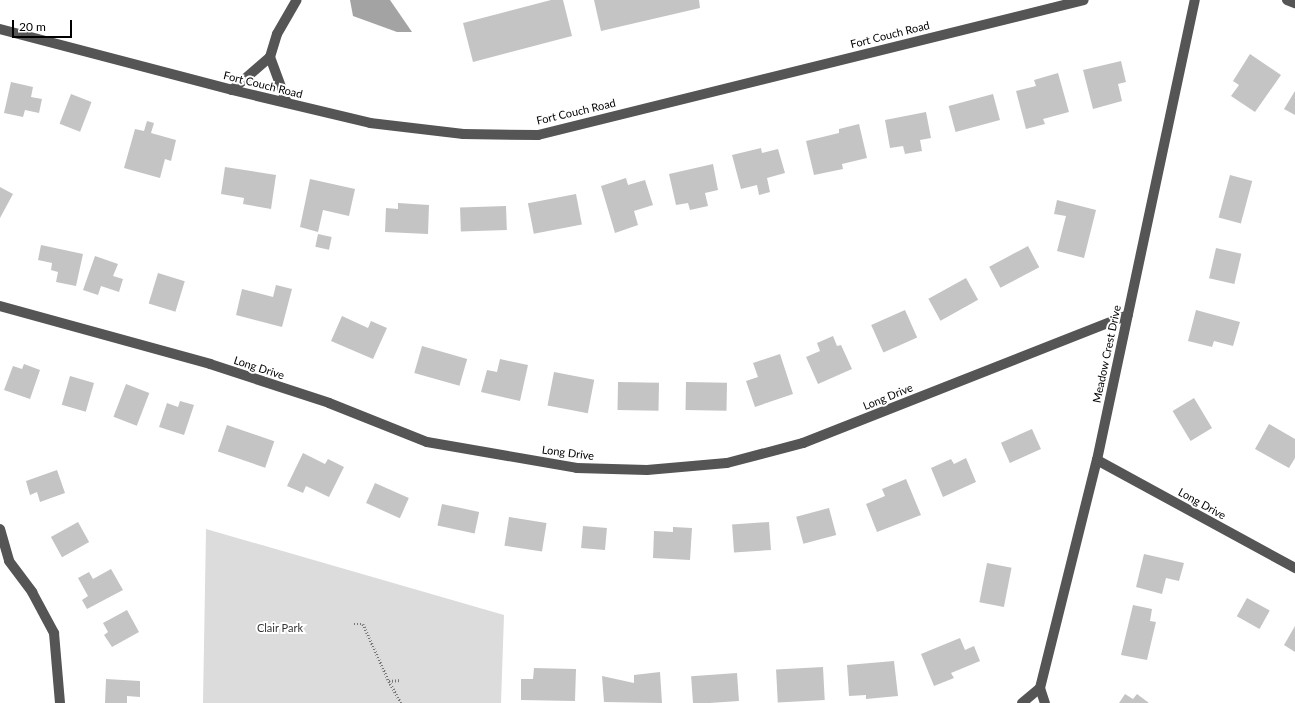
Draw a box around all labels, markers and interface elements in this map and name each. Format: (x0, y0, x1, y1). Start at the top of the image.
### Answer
scale bar (14, 12, 74, 38)
text: 20 m (19, 19, 46, 34)
street label: Fort Couch Road (849, 19, 931, 51)
street label: Fort Couch Road (222, 69, 304, 101)
street label: Fort Couch Road (535, 96, 617, 128)
street label: Meadow Crest Drive (1090, 304, 1124, 404)
street label: Long Drive (232, 354, 286, 382)
street label: Long Drive (861, 381, 915, 413)
street label: Long Drive (541, 443, 595, 463)
street label: Long Drive (1176, 486, 1228, 522)
park label: Clair Park (257, 621, 303, 635)

